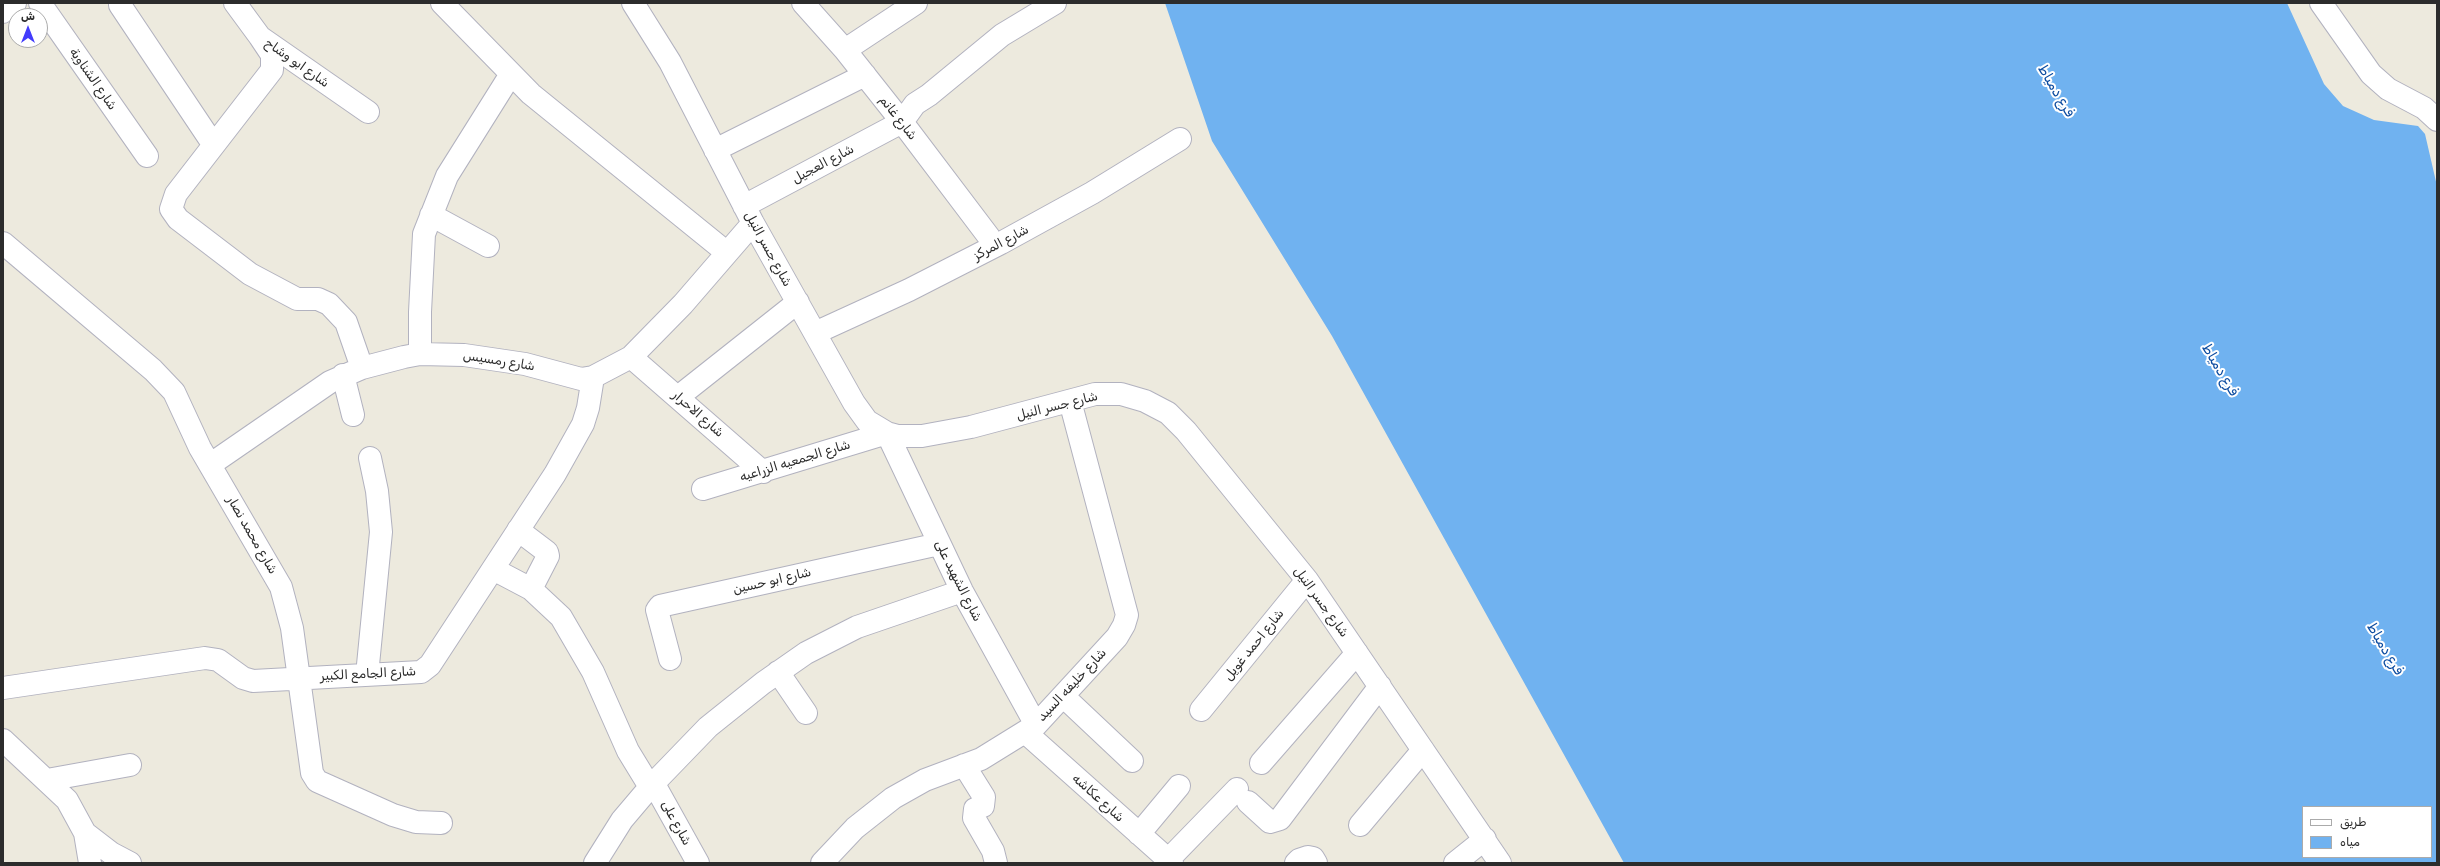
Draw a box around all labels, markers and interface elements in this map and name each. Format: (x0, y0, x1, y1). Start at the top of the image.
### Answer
north arrow (8, 8, 48, 48)
text: ش (21, 10, 35, 23)
street label: شارع ابو وشاح (262, 35, 332, 91)
street label: شارع الشناوية (66, 45, 120, 113)
water label: فرع دمياط (2034, 62, 2078, 120)
street label: شارع غانم (876, 93, 920, 143)
street label: شارع العجيل (789, 141, 857, 187)
street label: شارع جسر النيل (741, 209, 795, 289)
street label: شارع المركز (971, 222, 1031, 264)
water label: فرع دمياط (2198, 341, 2242, 399)
street label: شارع رمسيس (462, 348, 536, 374)
street label: شارع الاحرار (669, 387, 727, 441)
street label: شارع جسر النيل (1015, 388, 1099, 424)
street label: شارع الجمعيه الزراعيه (738, 437, 852, 485)
street label: شارع محمد نصار (223, 493, 281, 577)
street label: شارع الشهيد على (931, 538, 985, 624)
street label: شارع ابو حسين (731, 564, 813, 598)
street label: شارع جسر النيل (1290, 564, 1352, 640)
street label: شارع احمد غويل (1221, 606, 1287, 684)
water label: فرع دمياط (2363, 620, 2407, 678)
street label: شارع خليفه السيد (1034, 645, 1110, 725)
street label: شارع الجامع الكبير (320, 664, 416, 684)
street label: شارع عكاشه (1069, 771, 1127, 825)
street label: شارع على (657, 798, 695, 848)
legend (2302, 806, 2432, 858)
text: طريق (2340, 815, 2366, 829)
text: مياه (2340, 835, 2360, 849)

